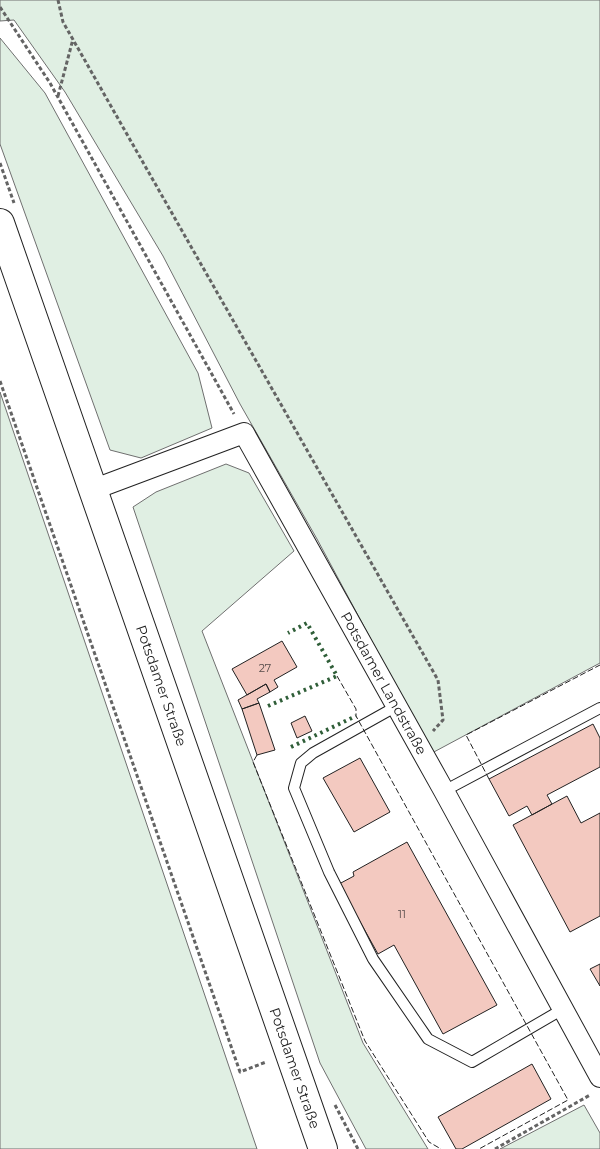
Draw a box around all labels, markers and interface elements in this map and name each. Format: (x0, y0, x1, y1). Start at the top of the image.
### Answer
street label: Potsdamer Landstraße (337, 609, 431, 758)
street label: Potsdamer Straße (132, 623, 191, 749)
house number: 27 (259, 661, 271, 675)
house number: 11 (398, 907, 406, 921)
street label: Potsdamer Straße (265, 1005, 324, 1131)

